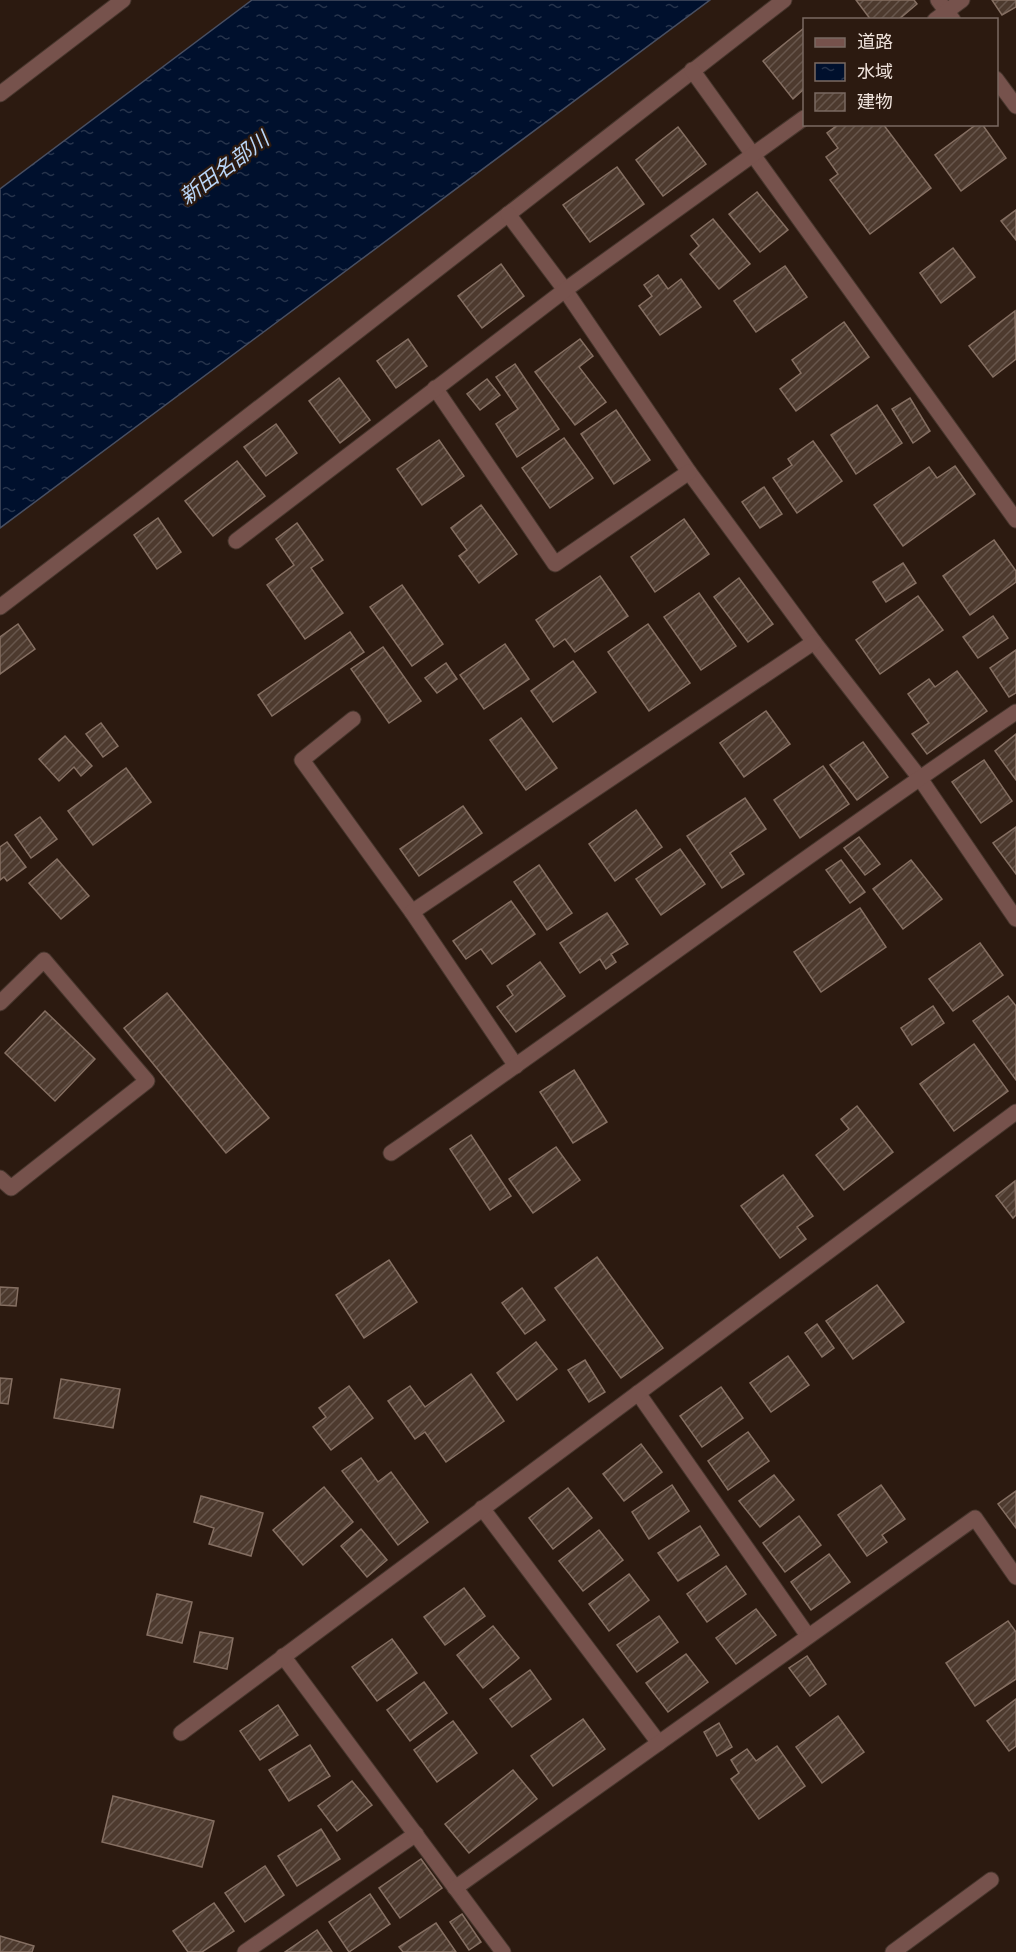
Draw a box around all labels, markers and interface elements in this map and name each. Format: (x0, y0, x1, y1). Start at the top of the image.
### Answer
legend (803, 18, 998, 126)
text: 道路 (857, 32, 893, 52)
text: 水域 (857, 62, 893, 82)
text: 建物 (857, 92, 893, 112)
water label: 新田名部川 (175, 126, 274, 209)

